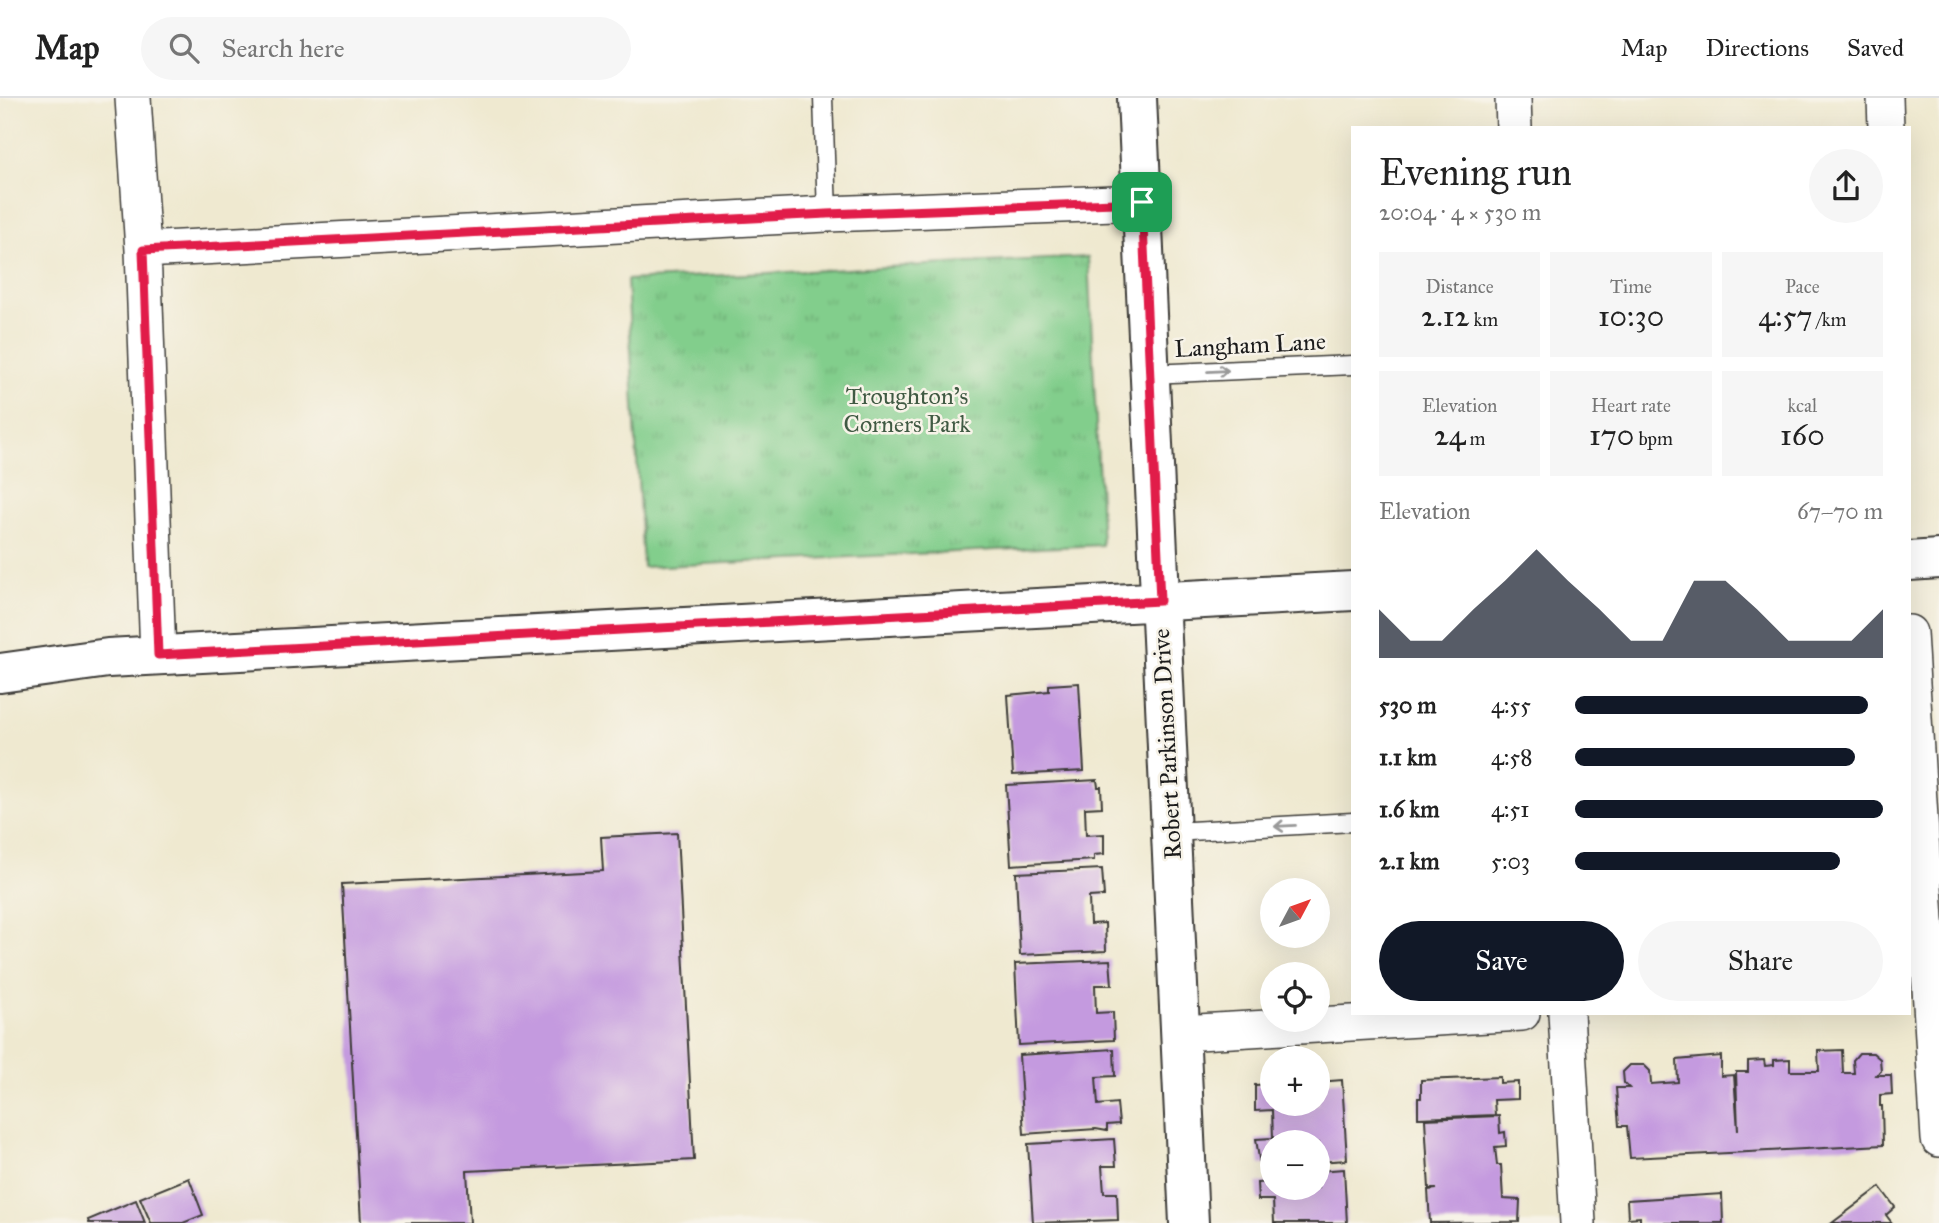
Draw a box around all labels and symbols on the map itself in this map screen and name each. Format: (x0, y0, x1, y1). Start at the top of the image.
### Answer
pin (1112, 172, 1172, 232)
street label: Langham Lane (1173, 326, 1327, 364)
one-way arrow (1206, 364, 1229, 377)
park label: Troughton's Corners Park (844, 381, 971, 439)
street label: Robert Parkinson Drive (1146, 628, 1188, 860)
one-way arrow (1274, 820, 1296, 833)
north arrow (1260, 878, 1330, 948)

